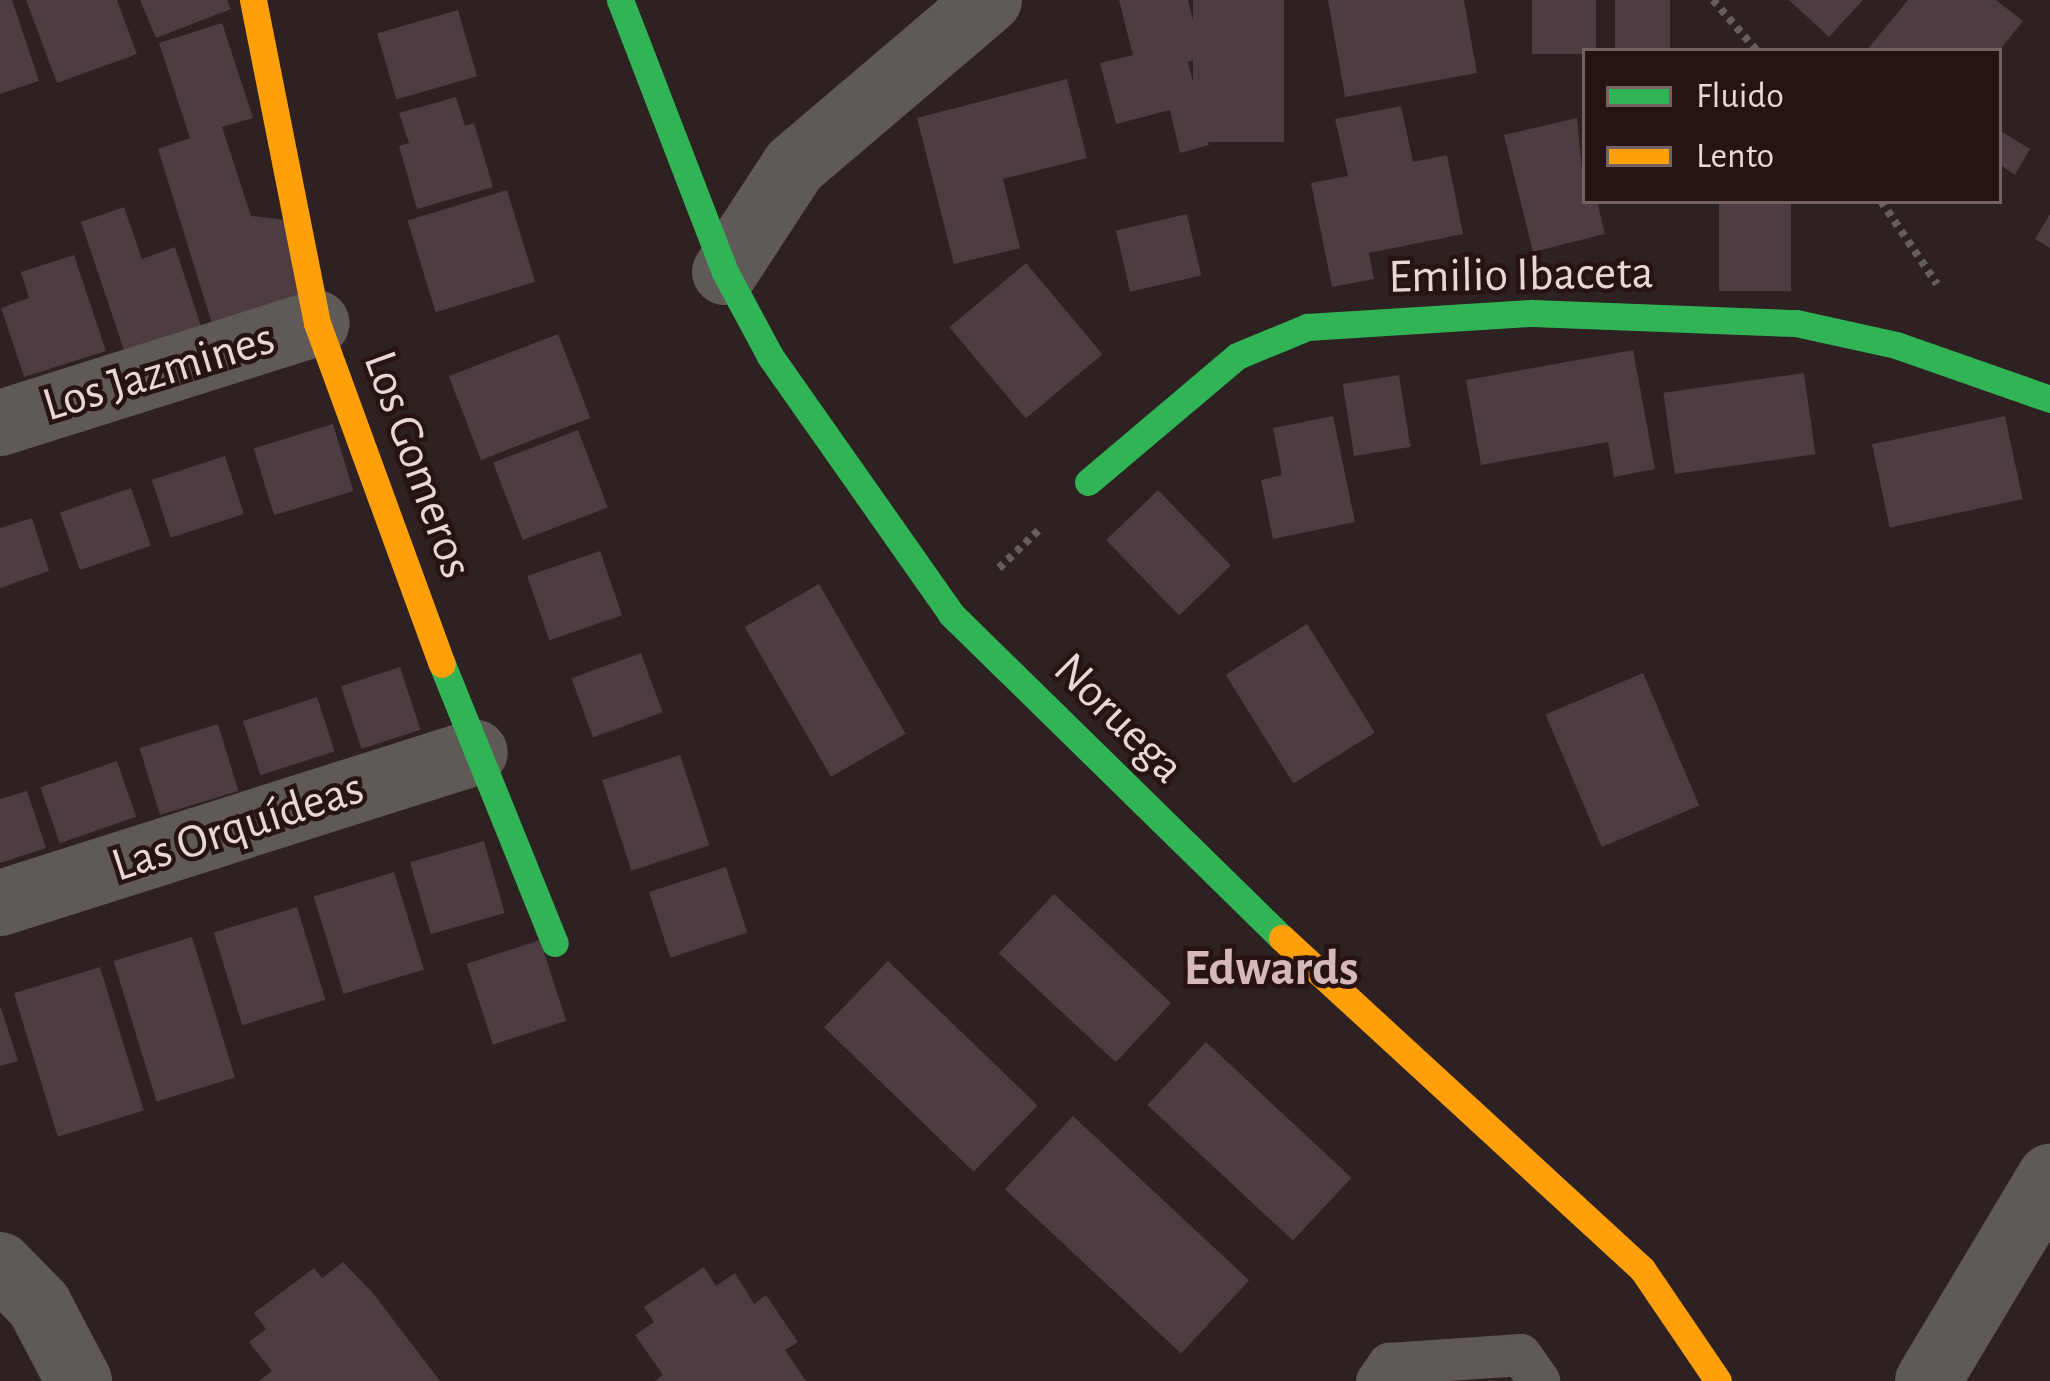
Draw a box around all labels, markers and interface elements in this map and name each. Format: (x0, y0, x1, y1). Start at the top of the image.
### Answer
legend (1582, 48, 2002, 204)
text: Fluido (1696, 78, 1784, 114)
text: Lento (1696, 138, 1774, 174)
street label: Emilio Ibaceta (1388, 245, 1654, 307)
street label: Los Jazmines (36, 311, 282, 435)
street label: Los Gomeros (349, 344, 485, 586)
street label: Noruega (1041, 642, 1195, 796)
street label: Las Orquídeas (105, 760, 371, 896)
district label: Edwards (1183, 938, 1359, 1000)

